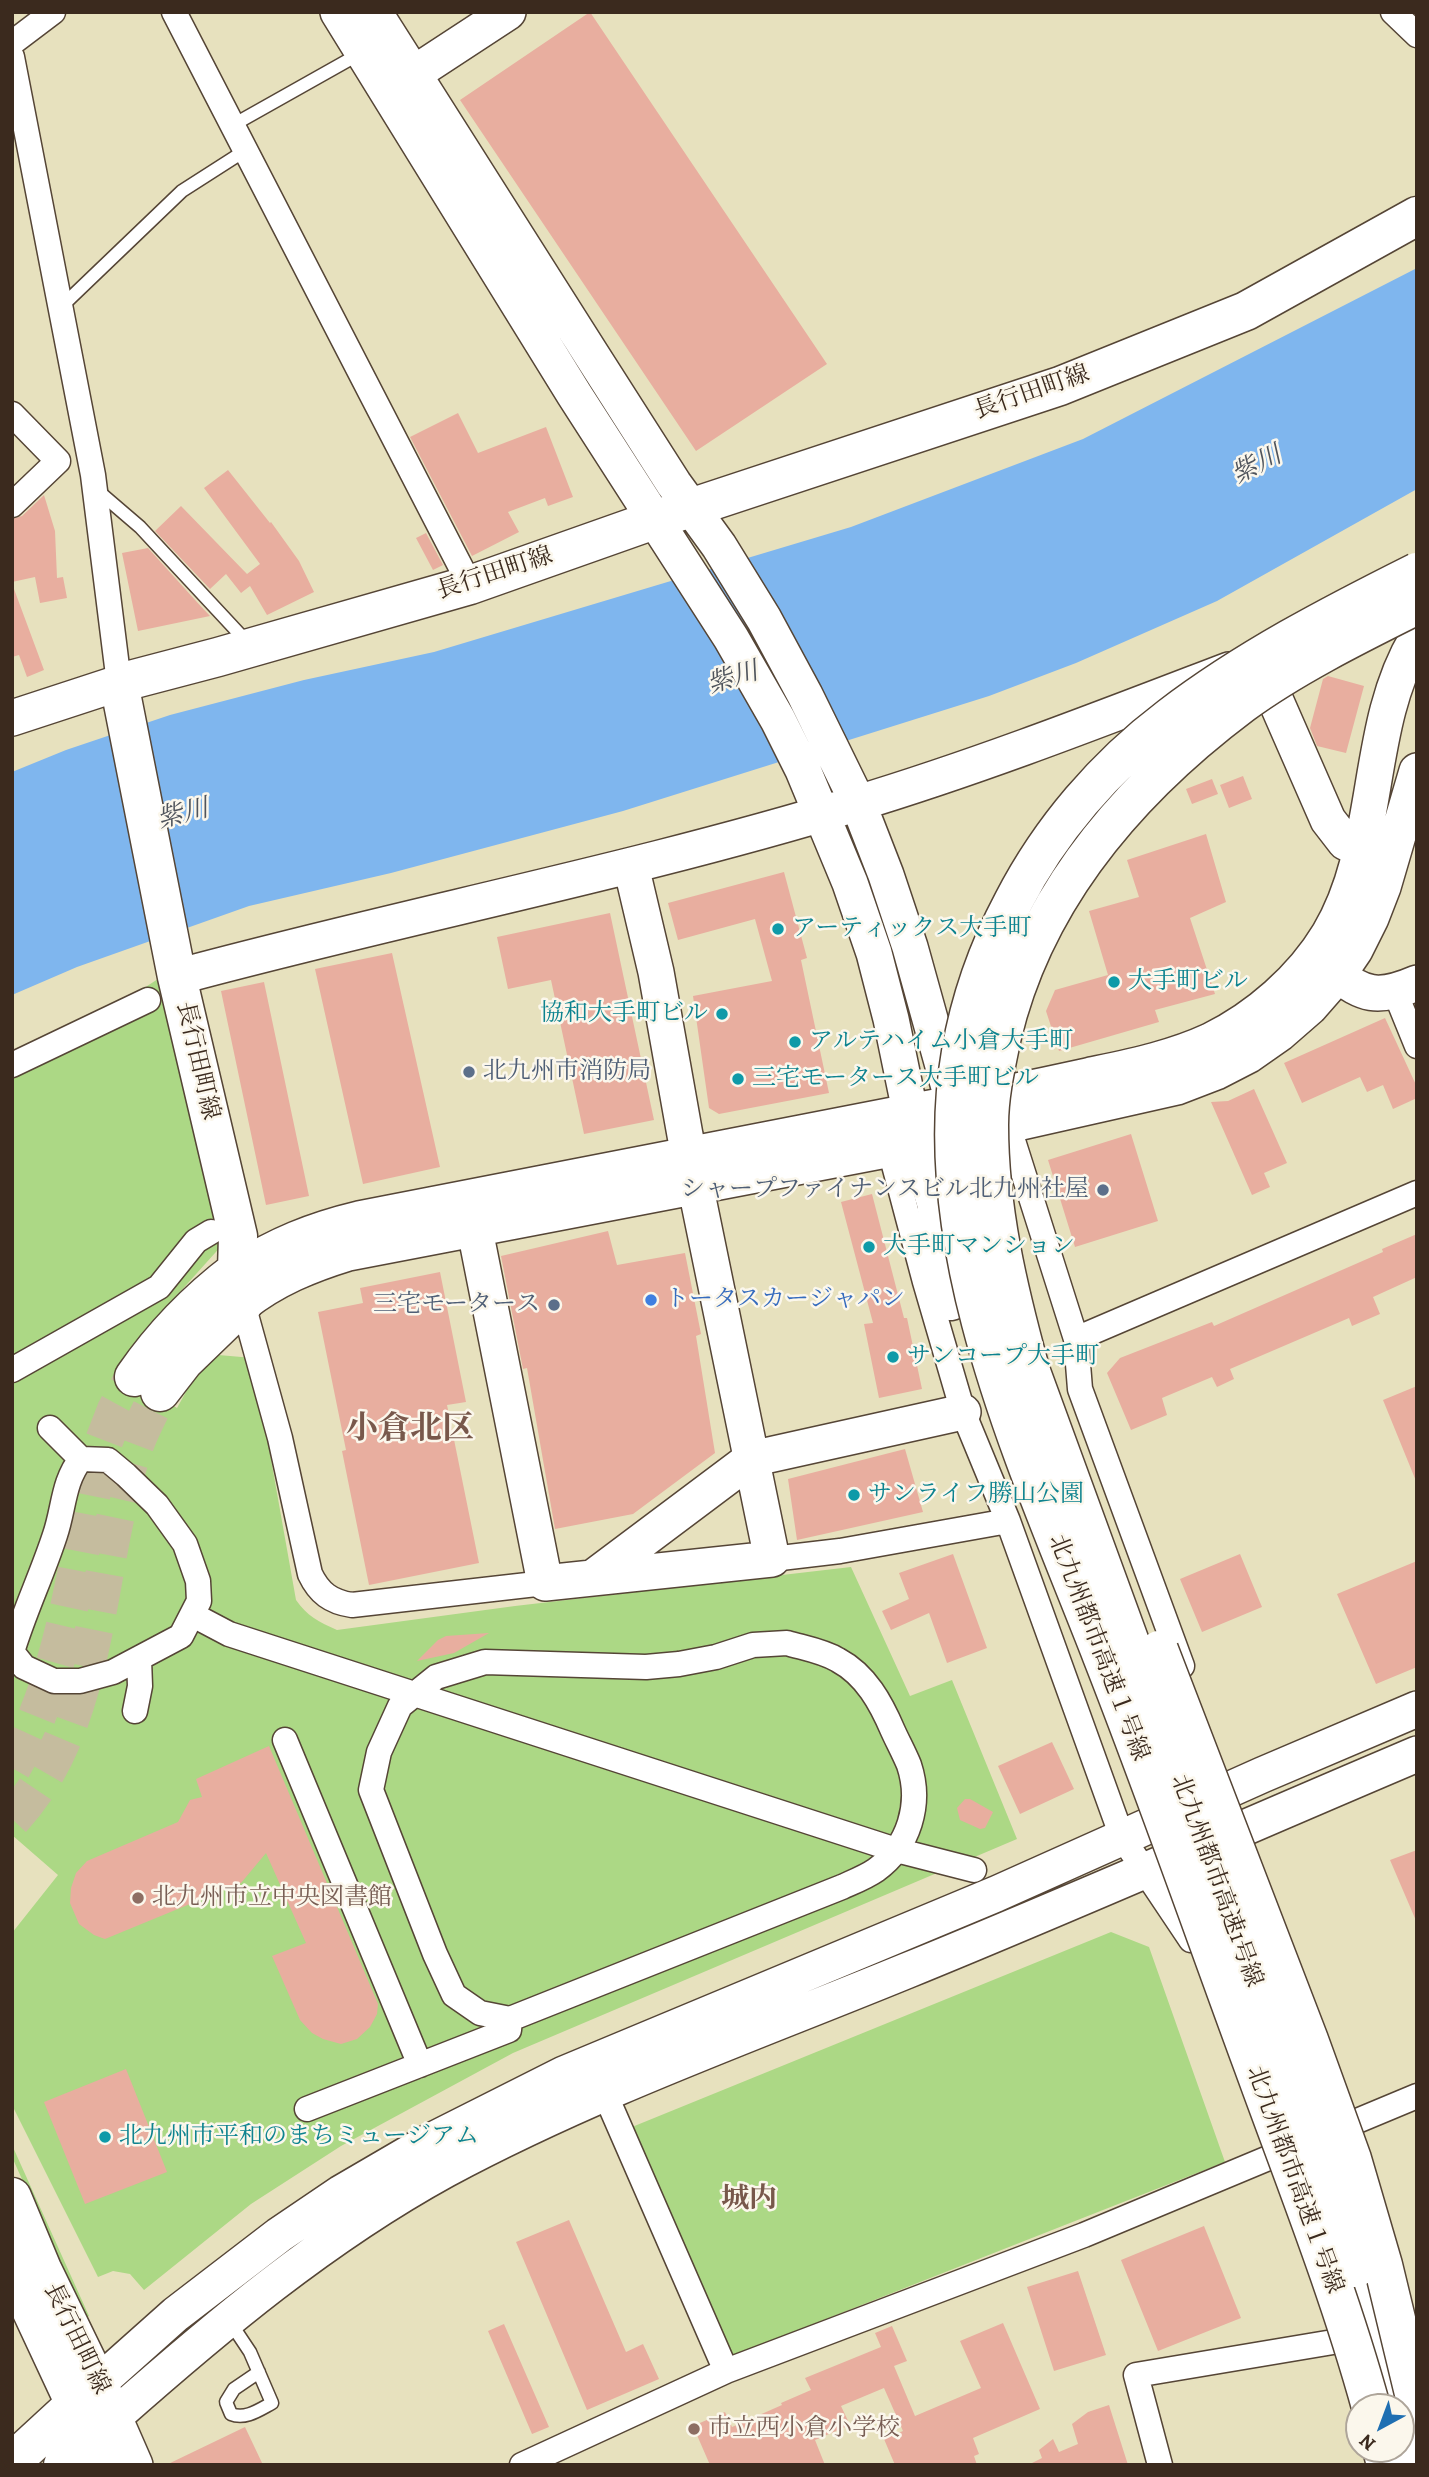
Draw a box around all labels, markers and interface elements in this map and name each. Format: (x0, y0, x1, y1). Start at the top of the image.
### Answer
street label: 長行田町線 (971, 360, 1093, 426)
water label: 紫川 (1227, 440, 1287, 492)
street label: 長行田町線 (433, 542, 557, 606)
water label: 紫川 (704, 656, 762, 702)
water label: 紫川 (154, 794, 212, 836)
place label: アーティックス大手町 (792, 915, 1031, 943)
marker: アーティックス大手町 (770, 921, 786, 937)
place label: 大手町ビル (1128, 968, 1248, 996)
marker: 大手町ビル (1106, 974, 1122, 990)
street label: 長行田町線 (169, 999, 225, 1123)
place label: 協和大手町ビル (540, 1000, 708, 1028)
marker: 協和大手町ビル (714, 1006, 730, 1022)
place label: アルテハイム小倉大手町 (809, 1028, 1073, 1056)
marker: アルテハイム小倉大手町 (787, 1034, 803, 1050)
place label: 北九州市消防局 (483, 1058, 651, 1086)
marker: 北九州市消防局 (461, 1064, 477, 1080)
place label: 三宅モータース大手町ビル (752, 1065, 1039, 1093)
marker: 三宅モータース大手町ビル (730, 1071, 746, 1087)
place label: シャープファイナンスビル北九州社屋 (681, 1176, 1089, 1204)
marker: シャープファイナンスビル北九州社屋 (1095, 1182, 1111, 1198)
place label: 大手町マンション (883, 1233, 1075, 1261)
marker: 大手町マンション (861, 1239, 877, 1255)
place label: トータスカージャパン (665, 1286, 905, 1314)
place label: 三宅モータース (373, 1291, 540, 1319)
marker: トータスカージャパン (643, 1292, 659, 1308)
marker: 三宅モータース (546, 1297, 562, 1313)
place label: サンコープ大手町 (907, 1343, 1099, 1371)
marker: サンコープ大手町 (885, 1349, 901, 1365)
district label: 小倉北区 (346, 1411, 474, 1449)
place label: サンライフ勝山公園 (868, 1481, 1084, 1509)
marker: サンライフ勝山公園 (846, 1487, 862, 1503)
street label: 北九州都市高速１号線 (1042, 1531, 1154, 1765)
street label: 北九州都市高速1号線 (1164, 1771, 1268, 1991)
place label: 北九州市立中央図書館 (152, 1884, 392, 1912)
marker: 北九州市立中央図書館 (130, 1890, 146, 1906)
street label: 北九州都市高速１号線 (1239, 2062, 1349, 2298)
place label: 北九州市平和のまちミュージアム (119, 2123, 479, 2151)
marker: 北九州市平和のまちミュージアム (97, 2129, 113, 2145)
district label: 城内 (721, 2183, 777, 2217)
street label: 長行田町線 (37, 2279, 115, 2399)
north arrow (1345, 2393, 1415, 2463)
place label: 市立西小倉小学校 (708, 2415, 900, 2443)
marker: 市立西小倉小学校 (686, 2421, 702, 2437)
text: N (1354, 2428, 1381, 2457)

